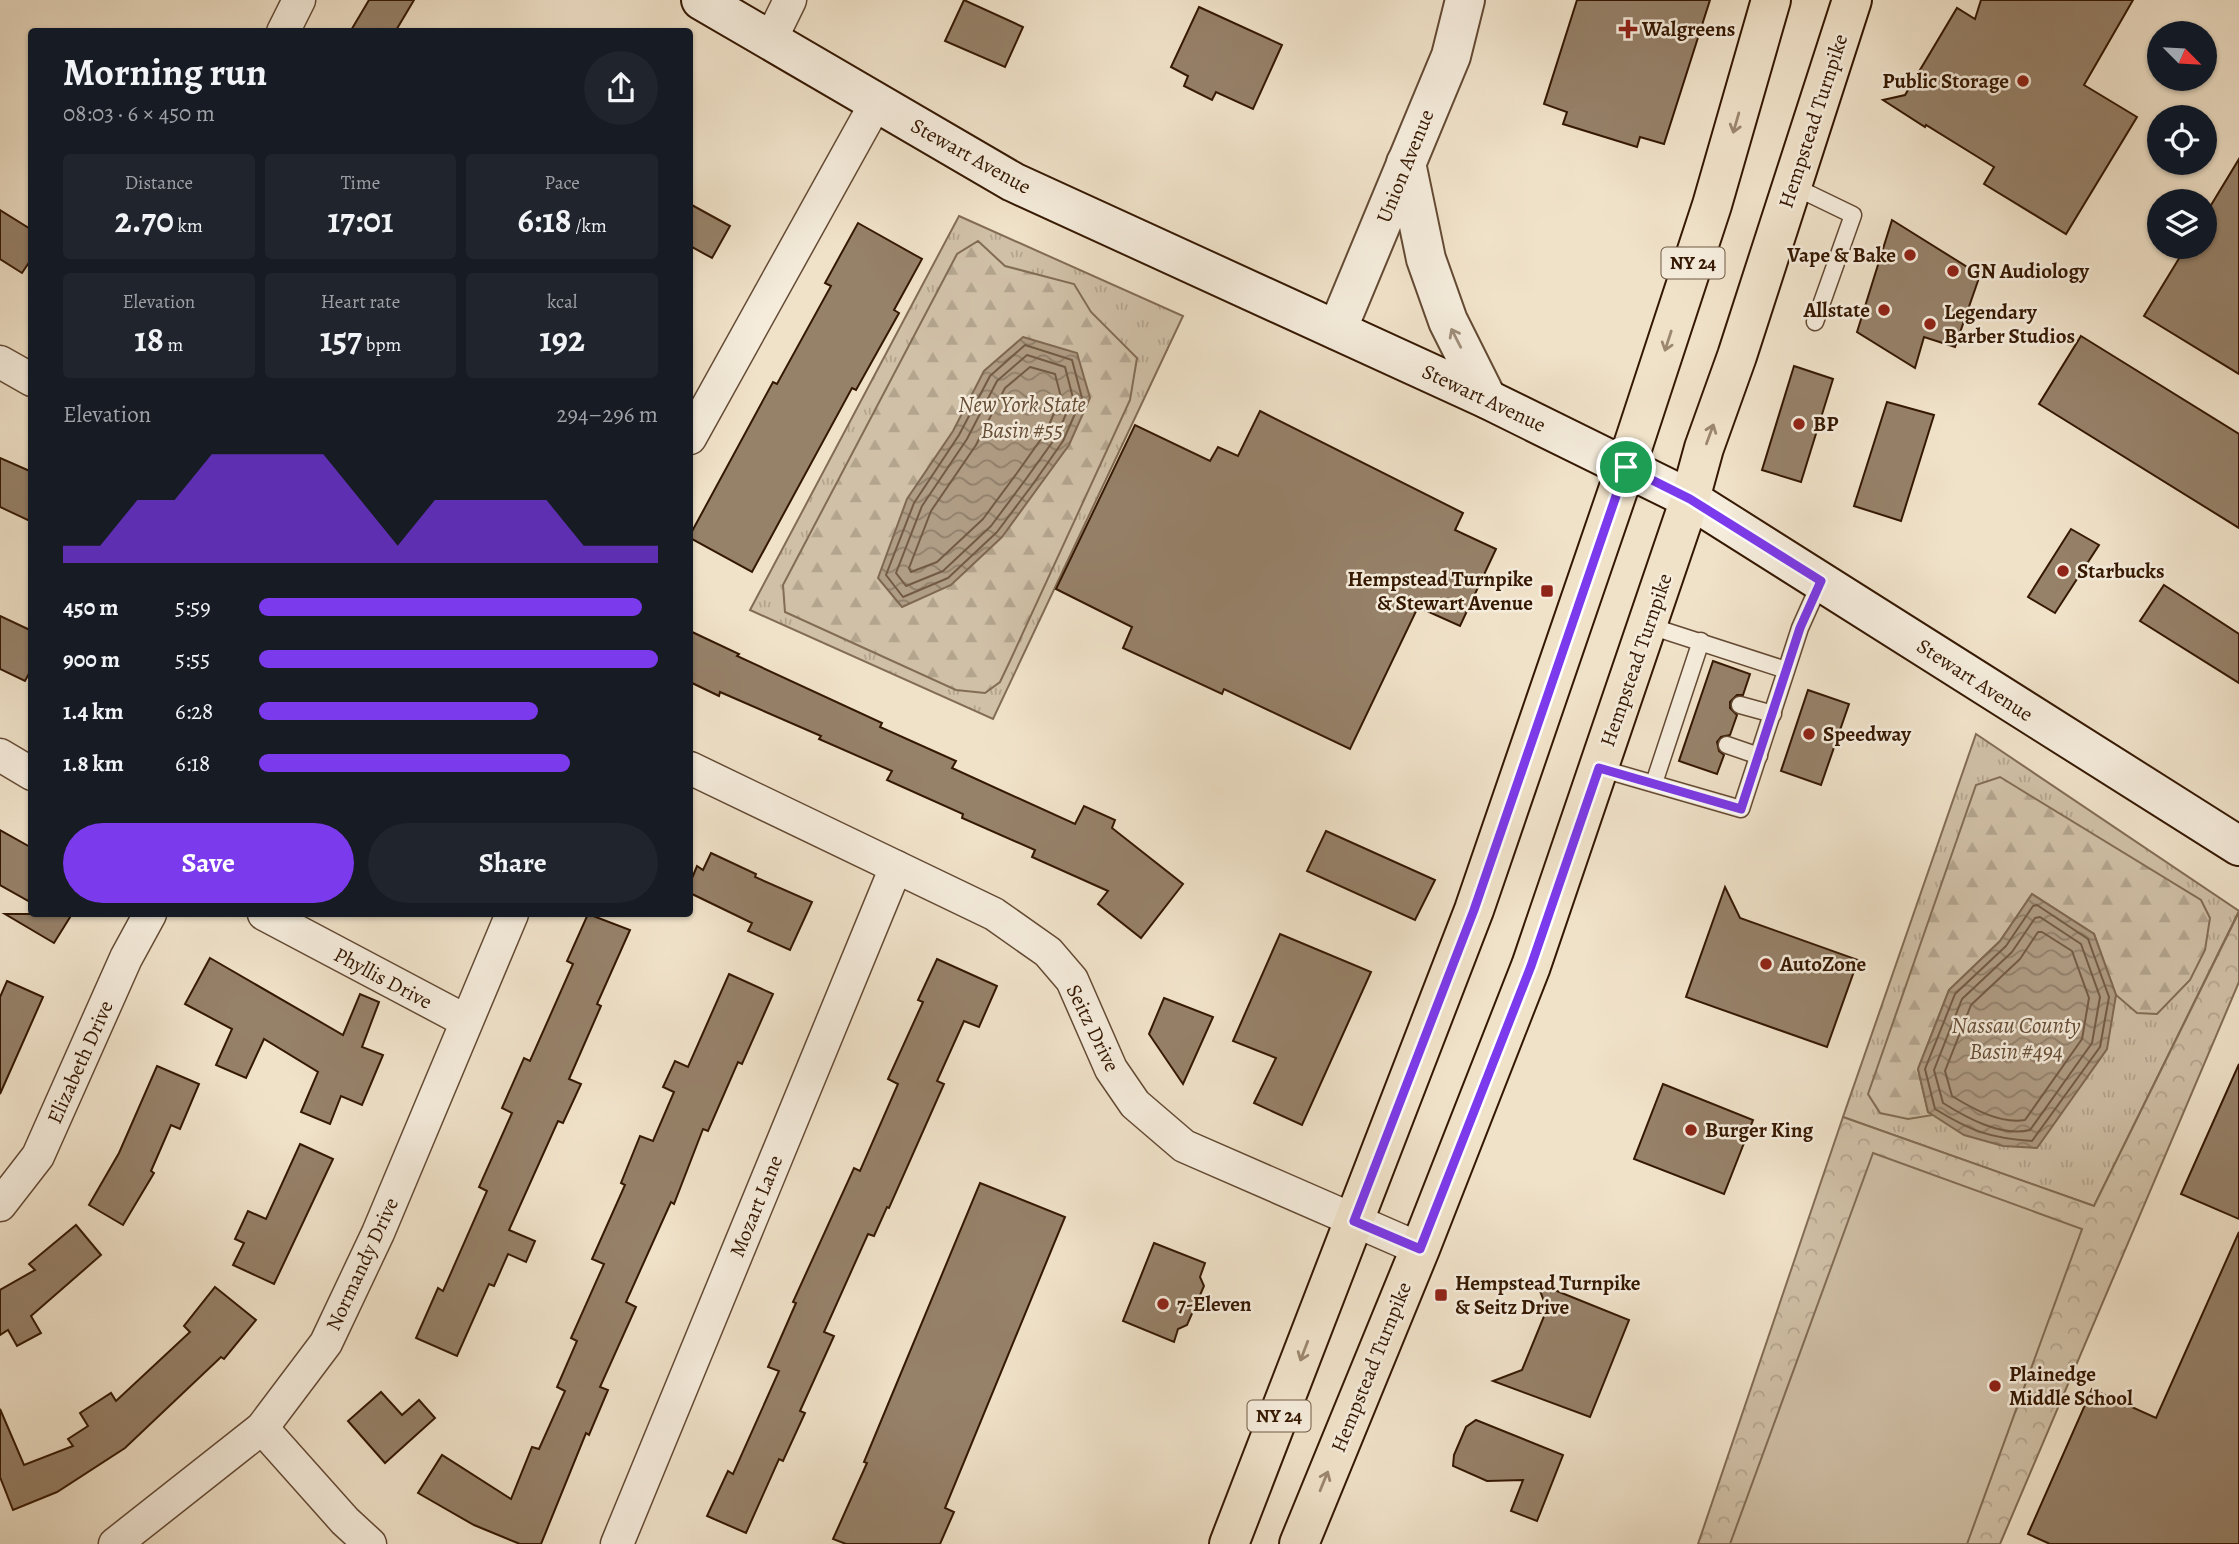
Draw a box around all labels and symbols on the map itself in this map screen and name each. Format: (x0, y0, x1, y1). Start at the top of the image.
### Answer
place label: Walgreens (1641, 15, 1735, 43)
marker: Walgreens (1620, 21, 1636, 37)
north arrow (2147, 21, 2217, 91)
street label: Hempstead Turnpike (1772, 30, 1854, 212)
place label: Public Storage (1882, 67, 2009, 95)
marker: Public Storage (2015, 73, 2031, 89)
street label: Union Avenue (1370, 105, 1440, 227)
street label: Stewart Avenue (906, 111, 1036, 201)
one-way arrow (1728, 112, 1741, 134)
place label: Vape & Bake (1786, 241, 1896, 269)
road number: NY 24 (1662, 247, 1724, 278)
marker: Vape & Bake (1902, 247, 1918, 263)
place label: GN Audiology (1967, 257, 2090, 285)
marker: GN Audiology (1945, 263, 1961, 279)
place label: Allstate (1803, 296, 1870, 324)
place label: Legendary Barber Studios (1944, 298, 2075, 350)
marker: Allstate (1876, 302, 1892, 318)
marker: Legendary Barber Studios (1922, 316, 1938, 332)
one-way arrow (1449, 328, 1463, 349)
one-way arrow (1661, 329, 1673, 351)
street label: Stewart Avenue (1418, 357, 1550, 439)
water label: New York State Basin #55 (958, 389, 1086, 446)
place label: BP (1813, 410, 1838, 438)
marker: BP (1791, 416, 1807, 432)
one-way arrow (1704, 423, 1717, 445)
pin (1596, 437, 1656, 497)
place label: Starbucks (2077, 557, 2165, 585)
marker: Starbucks (2055, 563, 2071, 579)
place label: Hempstead Turnpike & Stewart Avenue (1348, 565, 1533, 617)
street label: Hempstead Turnpike (1593, 570, 1679, 750)
marker: Hempstead Turnpike & Stewart Avenue (1539, 583, 1555, 599)
street label: Stewart Avenue (1911, 632, 2039, 728)
place label: Speedway (1823, 720, 1912, 748)
marker: Speedway (1801, 726, 1817, 742)
street label: Phyllis Drive (329, 940, 437, 1016)
place label: AutoZone (1779, 950, 1867, 978)
marker: AutoZone (1758, 956, 1774, 972)
street label: Seitz Drive (1060, 980, 1126, 1076)
street label: Elizabeth Drive (40, 996, 120, 1128)
water label: Nassau County Basin #494 (1951, 1010, 2081, 1067)
place label: Burger King (1705, 1116, 1814, 1144)
marker: Burger King (1683, 1122, 1699, 1138)
street label: Mozart Lane (723, 1151, 789, 1261)
street label: Normandy Drive (319, 1193, 405, 1335)
place label: Hempstead Turnpike & Seitz Drive (1455, 1269, 1641, 1321)
street label: Hempstead Turnpike (1324, 1278, 1418, 1456)
marker: Hempstead Turnpike & Seitz Drive (1433, 1287, 1449, 1303)
place label: 7-Eleven (1177, 1290, 1252, 1318)
marker: 7-Eleven (1155, 1296, 1171, 1312)
one-way arrow (1297, 1339, 1310, 1361)
place label: Plainedge Middle School (2009, 1360, 2133, 1412)
marker: Plainedge Middle School (1987, 1378, 2003, 1394)
road number: NY 24 (1248, 1400, 1310, 1432)
one-way arrow (1319, 1470, 1332, 1492)

